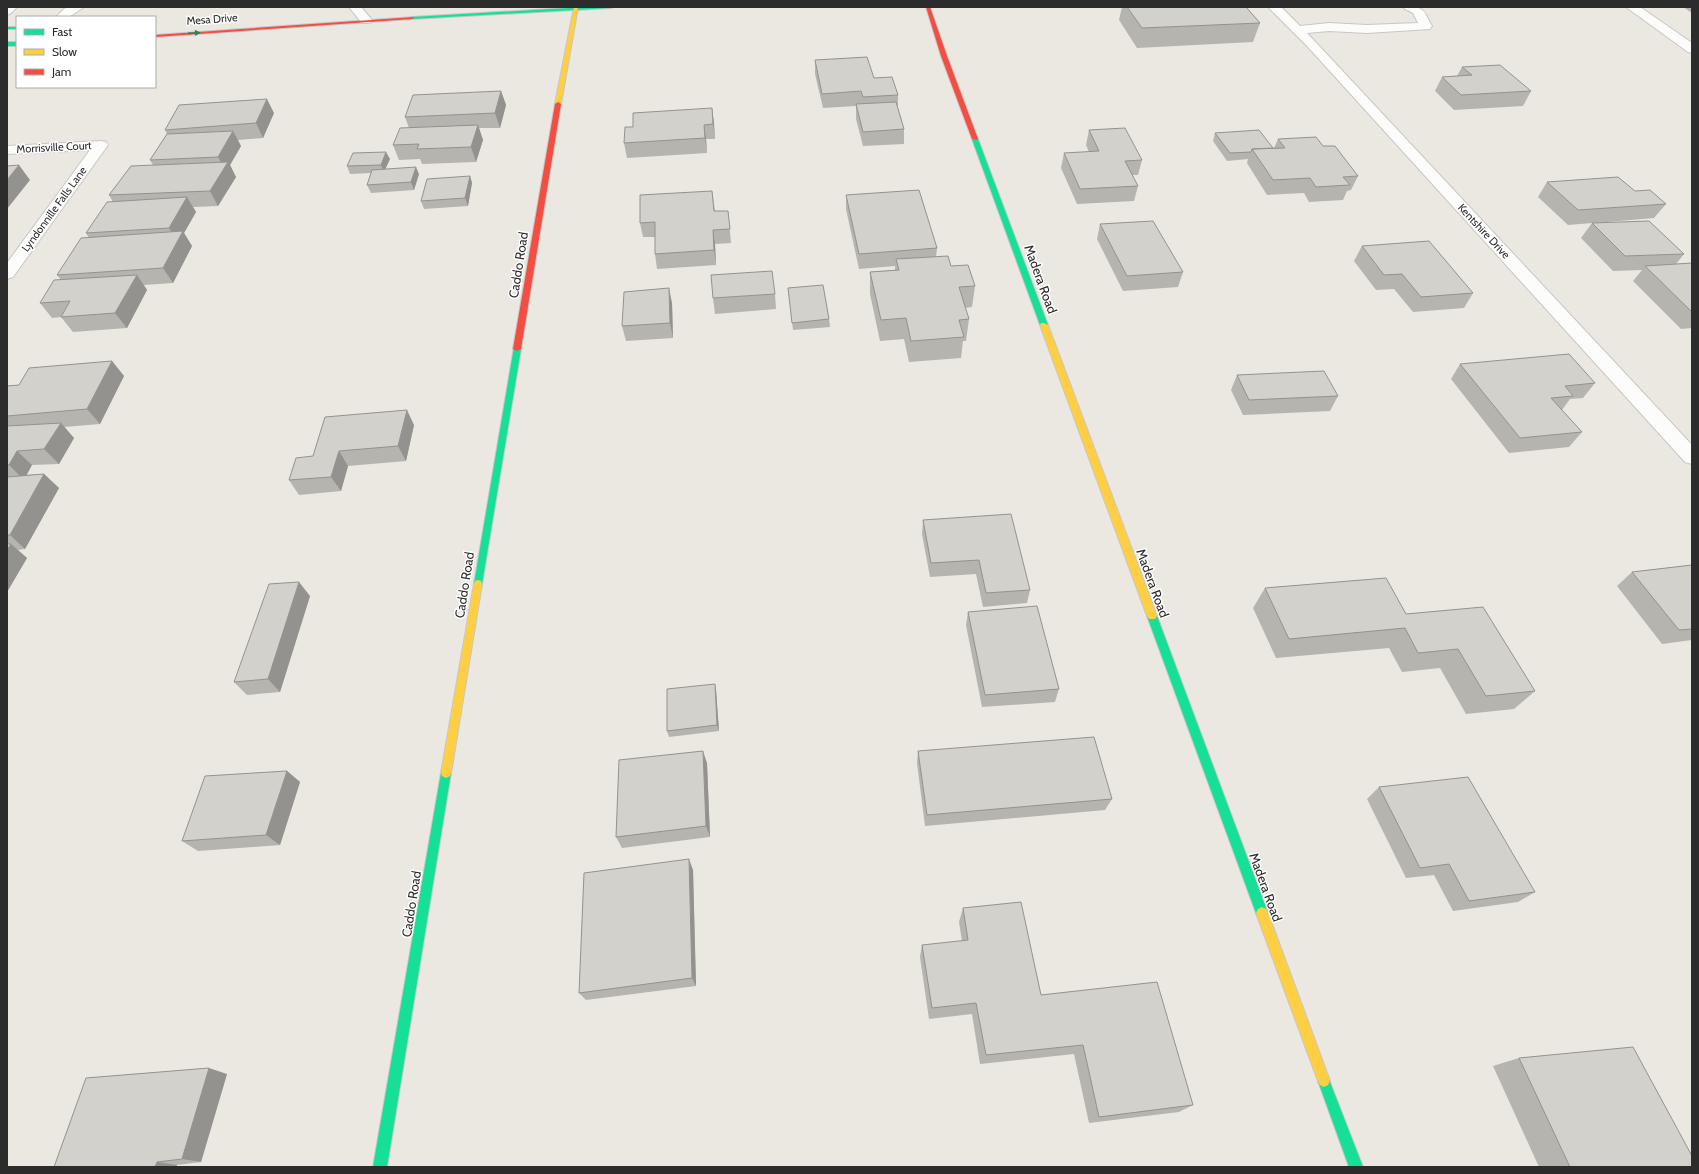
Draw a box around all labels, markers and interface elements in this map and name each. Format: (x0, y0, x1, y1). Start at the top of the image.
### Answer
street label: Mesa Drive (186, 10, 238, 28)
legend (16, 16, 156, 88)
text: Fast (52, 24, 72, 39)
one-way arrow (188, 29, 200, 36)
text: Slow (52, 44, 77, 59)
text: Jam (51, 64, 71, 79)
street label: Morrisville Court (16, 138, 92, 156)
street label: Lyndonnille Falls Lane (18, 163, 90, 254)
street label: Kentshire Drive (1455, 201, 1513, 262)
street label: Caddo Road (505, 231, 531, 299)
street label: Madera Road (1021, 242, 1061, 316)
street label: Madera Road (1133, 546, 1173, 620)
street label: Caddo Road (451, 551, 477, 619)
street label: Madera Road (1246, 850, 1286, 924)
street label: Caddo Road (398, 870, 424, 938)

